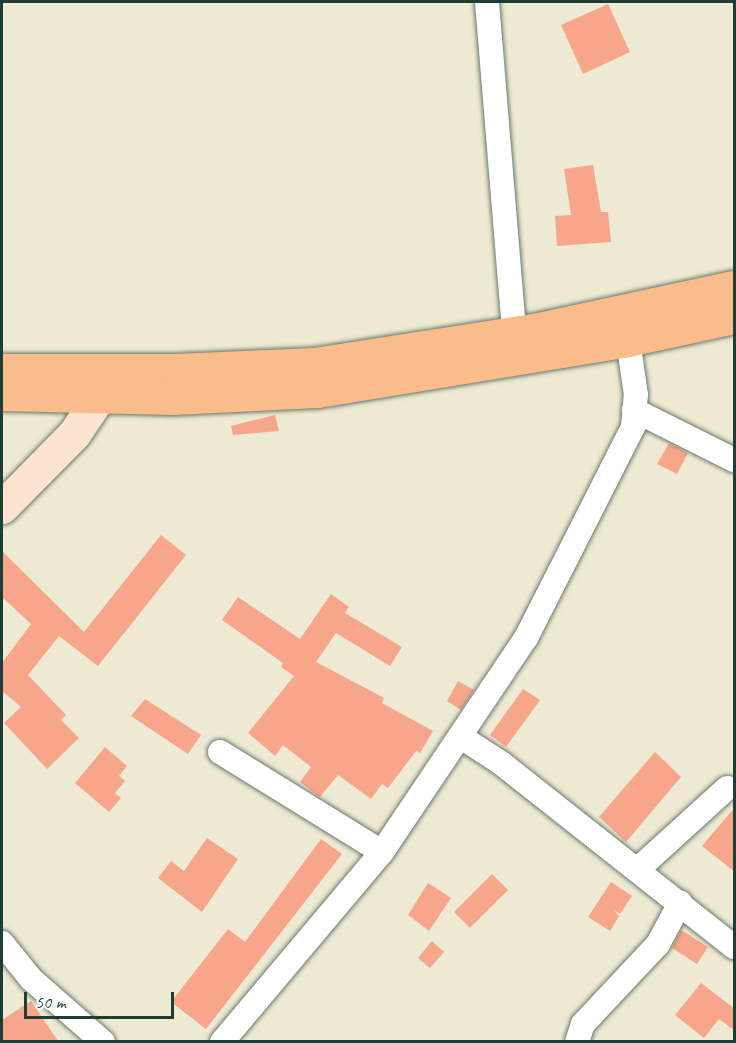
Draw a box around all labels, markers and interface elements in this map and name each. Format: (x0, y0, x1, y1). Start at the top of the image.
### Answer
scale bar (27, 980, 177, 1018)
text: 50 m (35, 991, 66, 1013)

